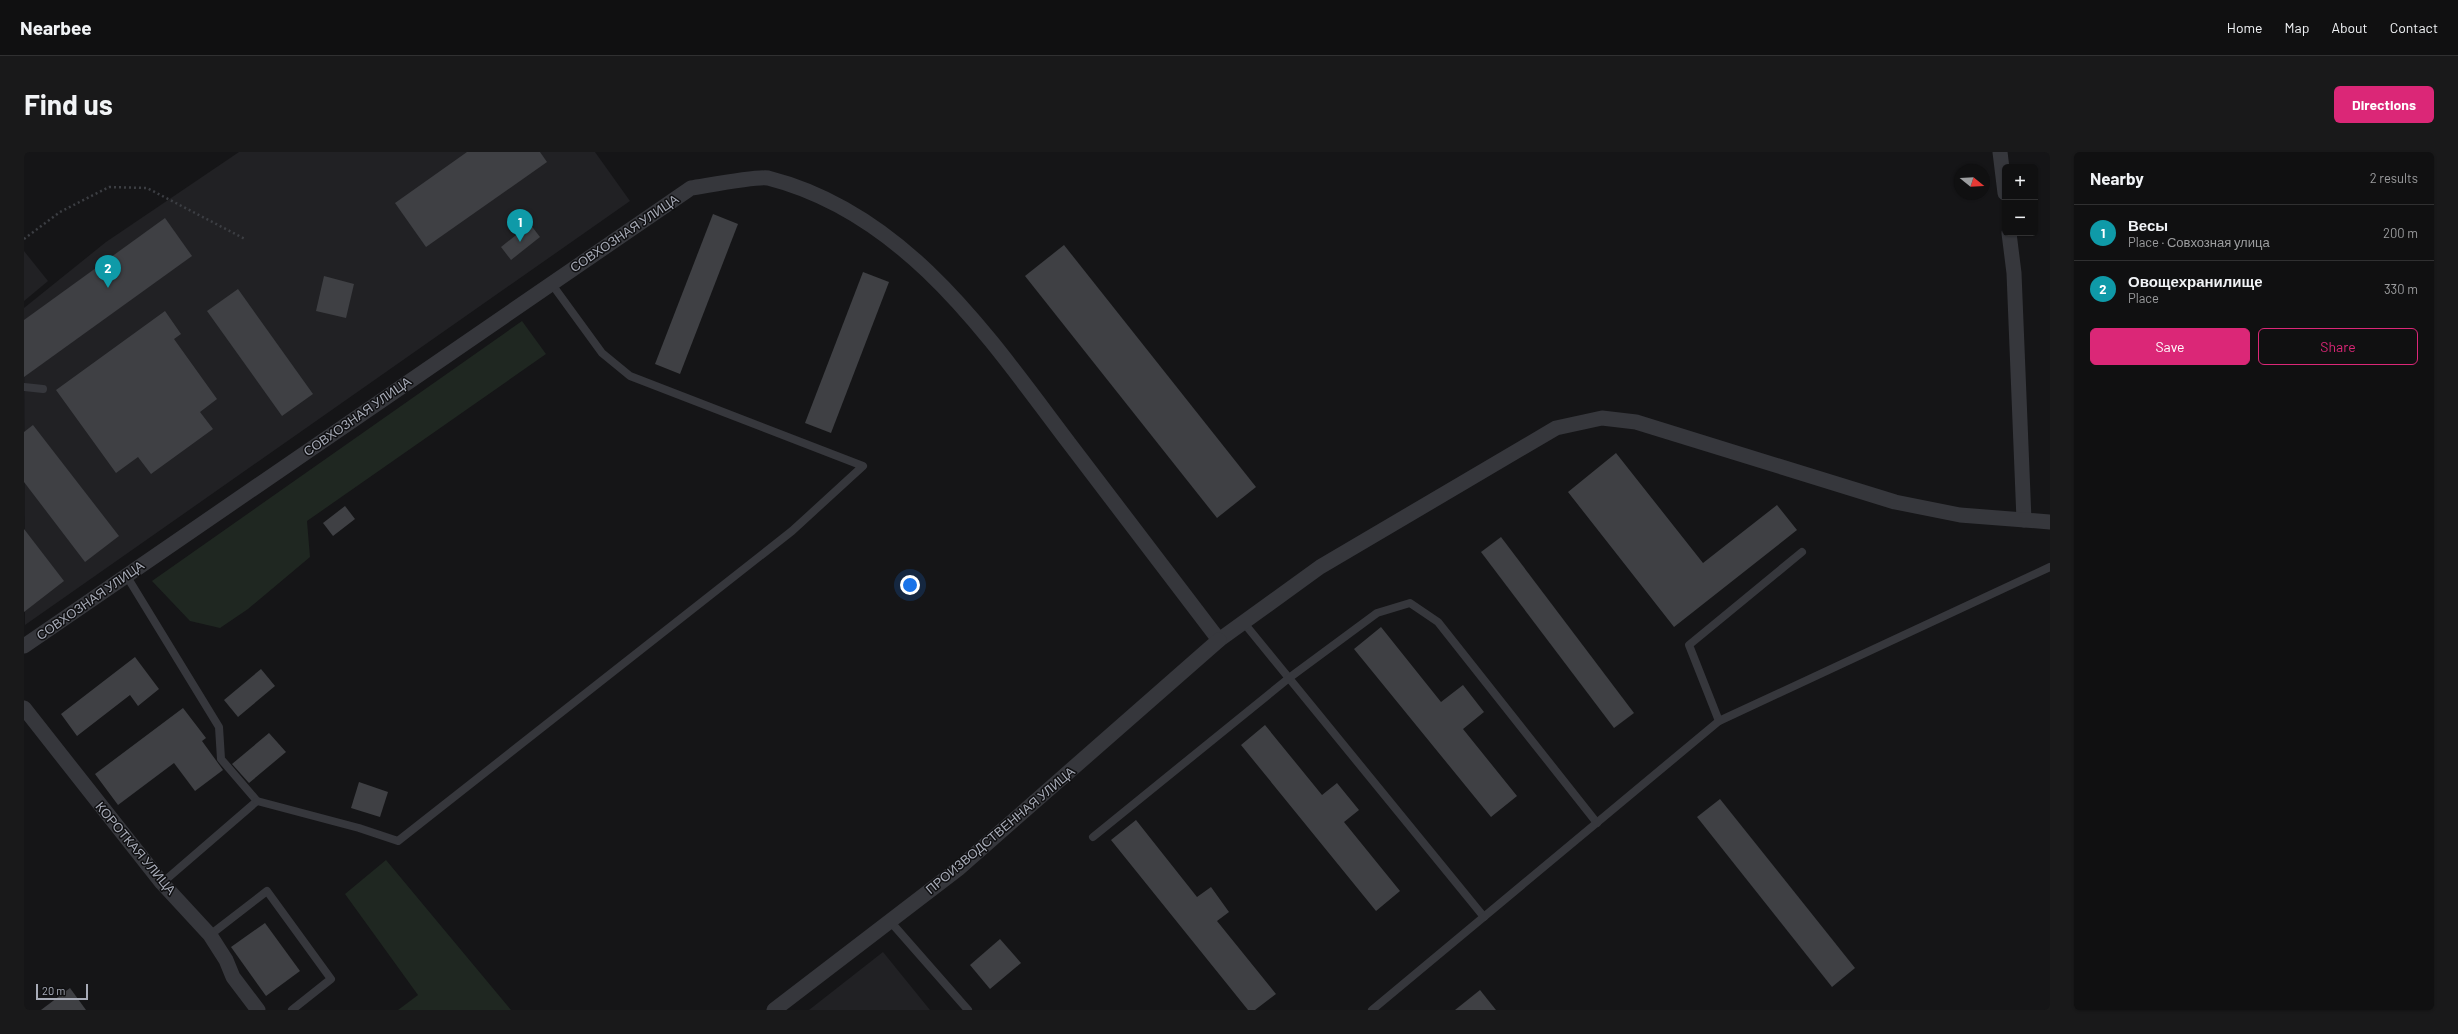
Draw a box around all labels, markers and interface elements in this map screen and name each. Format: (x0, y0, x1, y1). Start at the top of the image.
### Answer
text: Nearbee (20, 16, 92, 39)
text: Home (2227, 19, 2263, 36)
text: Map (2285, 19, 2309, 36)
text: About (2331, 19, 2368, 36)
text: Contact (2390, 19, 2438, 36)
button: Directions (2334, 86, 2434, 123)
text: Find us (24, 87, 113, 121)
north arrow (1954, 164, 1990, 200)
map controls (2002, 164, 2038, 236)
button: + (2002, 164, 2038, 200)
text: Nearby (2090, 168, 2144, 188)
text: 2 results (2370, 170, 2418, 186)
street label: СОВХОЗНАЯ УЛИЦА (567, 191, 682, 275)
button: − (2002, 200, 2038, 236)
pin: 1 (507, 209, 533, 242)
text: Весы (2128, 216, 2168, 234)
text: 1 (2101, 225, 2105, 241)
text: 200 m (2383, 225, 2418, 241)
text: Place · Совхозная улица (2128, 234, 2270, 250)
pin: 2 (95, 255, 121, 288)
text: Овощехранилище (2128, 272, 2263, 290)
text: 2 (2099, 281, 2107, 297)
text: 330 m (2384, 281, 2418, 297)
text: Place (2128, 290, 2159, 306)
button: Save (2090, 328, 2250, 365)
button: Share (2258, 328, 2418, 365)
street label: СОВХОЗНАЯ УЛИЦА (300, 373, 414, 459)
street label: СОВХОЗНАЯ УЛИЦА (33, 557, 147, 643)
your location (900, 575, 920, 595)
street label: ПРОИЗВОДСТВЕННАЯ УЛИЦА (922, 763, 1078, 897)
street label: КОРОТКАЯ УЛИЦА (93, 798, 180, 898)
scale bar (36, 982, 88, 1001)
text: 20 m (42, 984, 65, 997)

